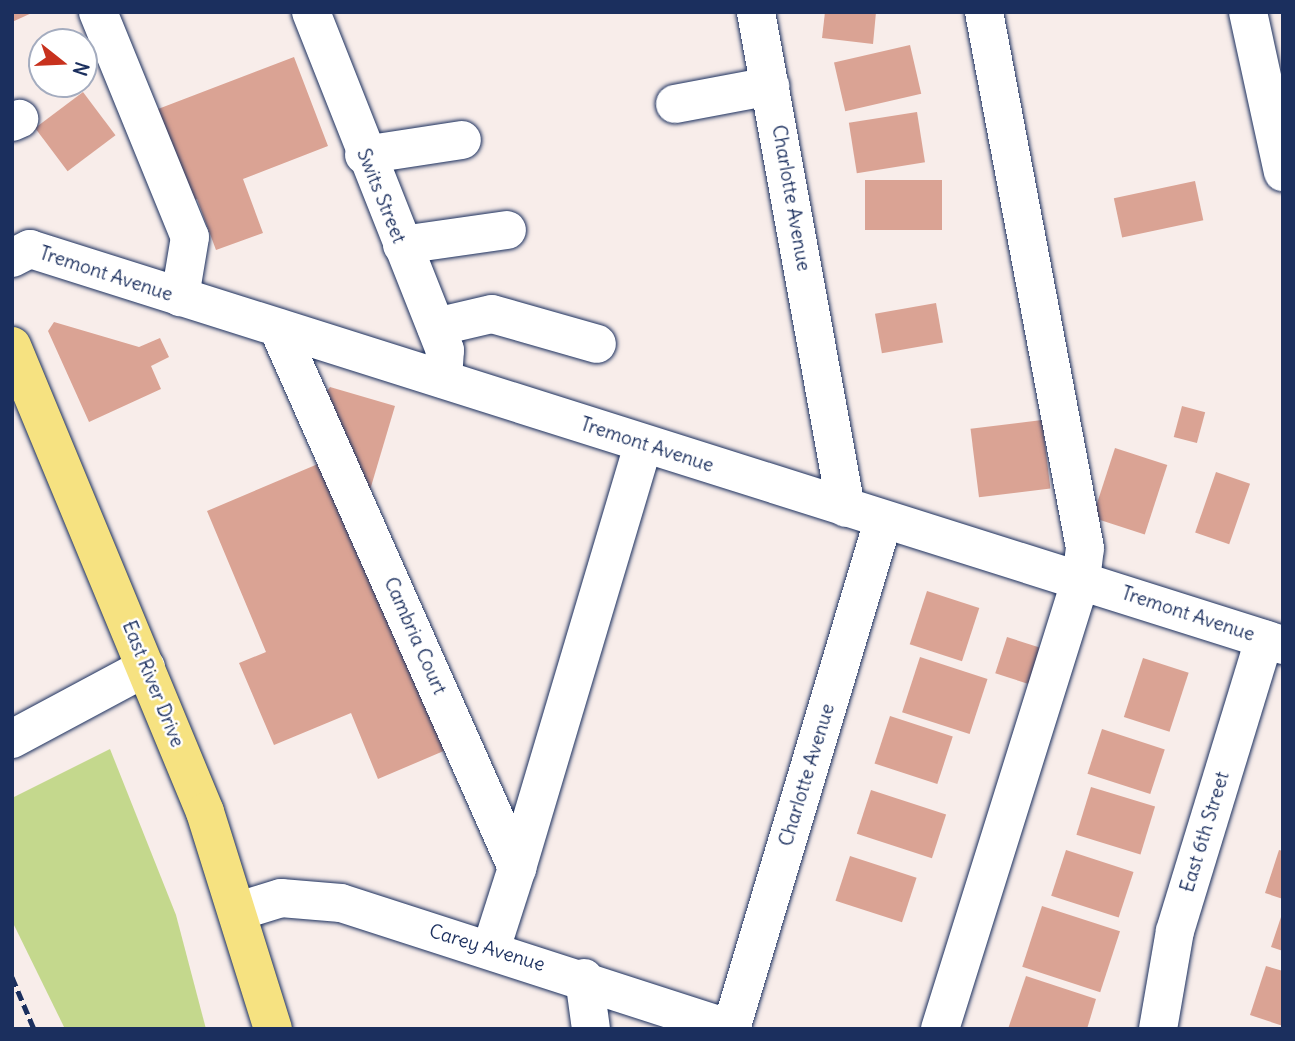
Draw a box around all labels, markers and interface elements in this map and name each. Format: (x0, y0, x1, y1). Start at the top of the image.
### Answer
north arrow (28, 28, 98, 98)
text: N (68, 59, 95, 79)
street label: Charlotte Avenue (767, 123, 815, 273)
street label: Swits Street (352, 145, 410, 247)
street label: Tremont Avenue (36, 242, 176, 306)
street label: Tremont Avenue (577, 413, 717, 477)
street label: Cambria Court (379, 574, 451, 698)
street label: Tremont Avenue (1118, 582, 1258, 646)
street label: East River Drive (117, 617, 189, 751)
street label: Charlotte Avenue (774, 701, 840, 849)
street label: East 6th Street (1176, 769, 1234, 895)
street label: Carey Avenue (426, 920, 548, 976)

